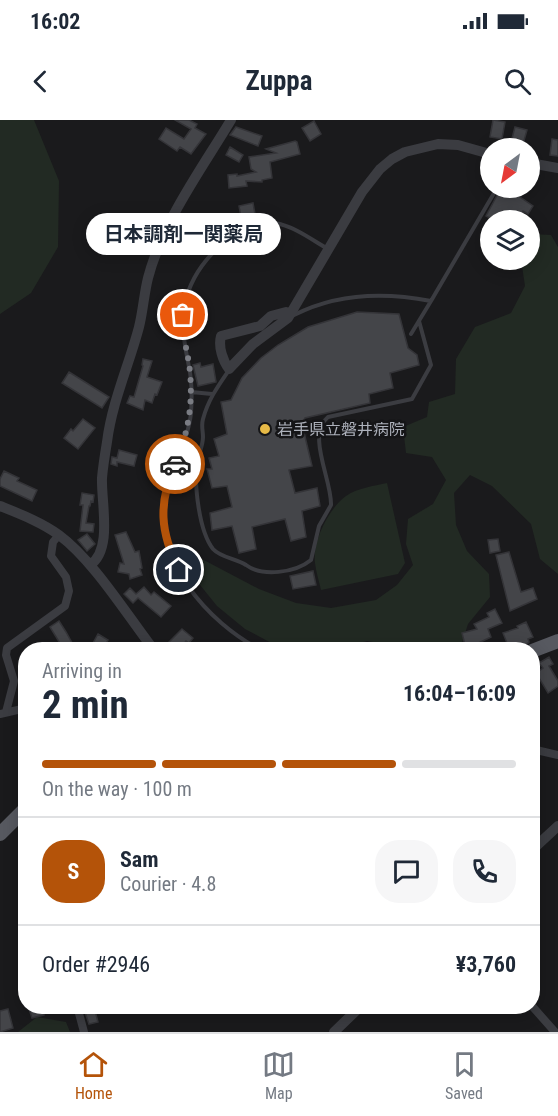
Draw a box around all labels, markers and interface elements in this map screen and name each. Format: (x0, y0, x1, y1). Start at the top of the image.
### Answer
text: 16:02 (30, 9, 81, 34)
icon: back (24, 65, 57, 98)
text: Zuppa (246, 65, 312, 97)
icon: search (501, 65, 534, 98)
north arrow (480, 138, 540, 198)
map controls (480, 138, 540, 270)
button: layers (480, 210, 540, 270)
callout: 日本調剤一関薬局 (86, 213, 280, 255)
text: 日本調剤一関薬局 (104, 222, 264, 246)
pin (157, 289, 208, 340)
icon: bag (166, 298, 199, 331)
place label: 岩手県立磐井病院 (277, 420, 405, 439)
marker: 岩手県立磐井病院 (258, 422, 272, 436)
courier (145, 434, 205, 494)
icon: car (159, 448, 192, 481)
pin (153, 544, 204, 595)
icon: home (162, 553, 195, 586)
text: Arriving in (42, 659, 122, 683)
text: 16:04–16:09 (403, 681, 516, 706)
text: 2 min (42, 682, 129, 728)
text: On the way · 100 m (42, 777, 192, 801)
button: chat (375, 840, 438, 903)
button: phone (453, 840, 516, 903)
text: Sam (120, 847, 159, 872)
text: S (68, 859, 79, 884)
text: Courier · 4.8 (120, 872, 216, 896)
text: Order #2946 (42, 952, 150, 977)
text: ¥3,760 (456, 952, 516, 977)
tab: Home (75, 1048, 112, 1103)
tab: Map (262, 1048, 295, 1103)
tab: Saved (445, 1048, 483, 1103)

